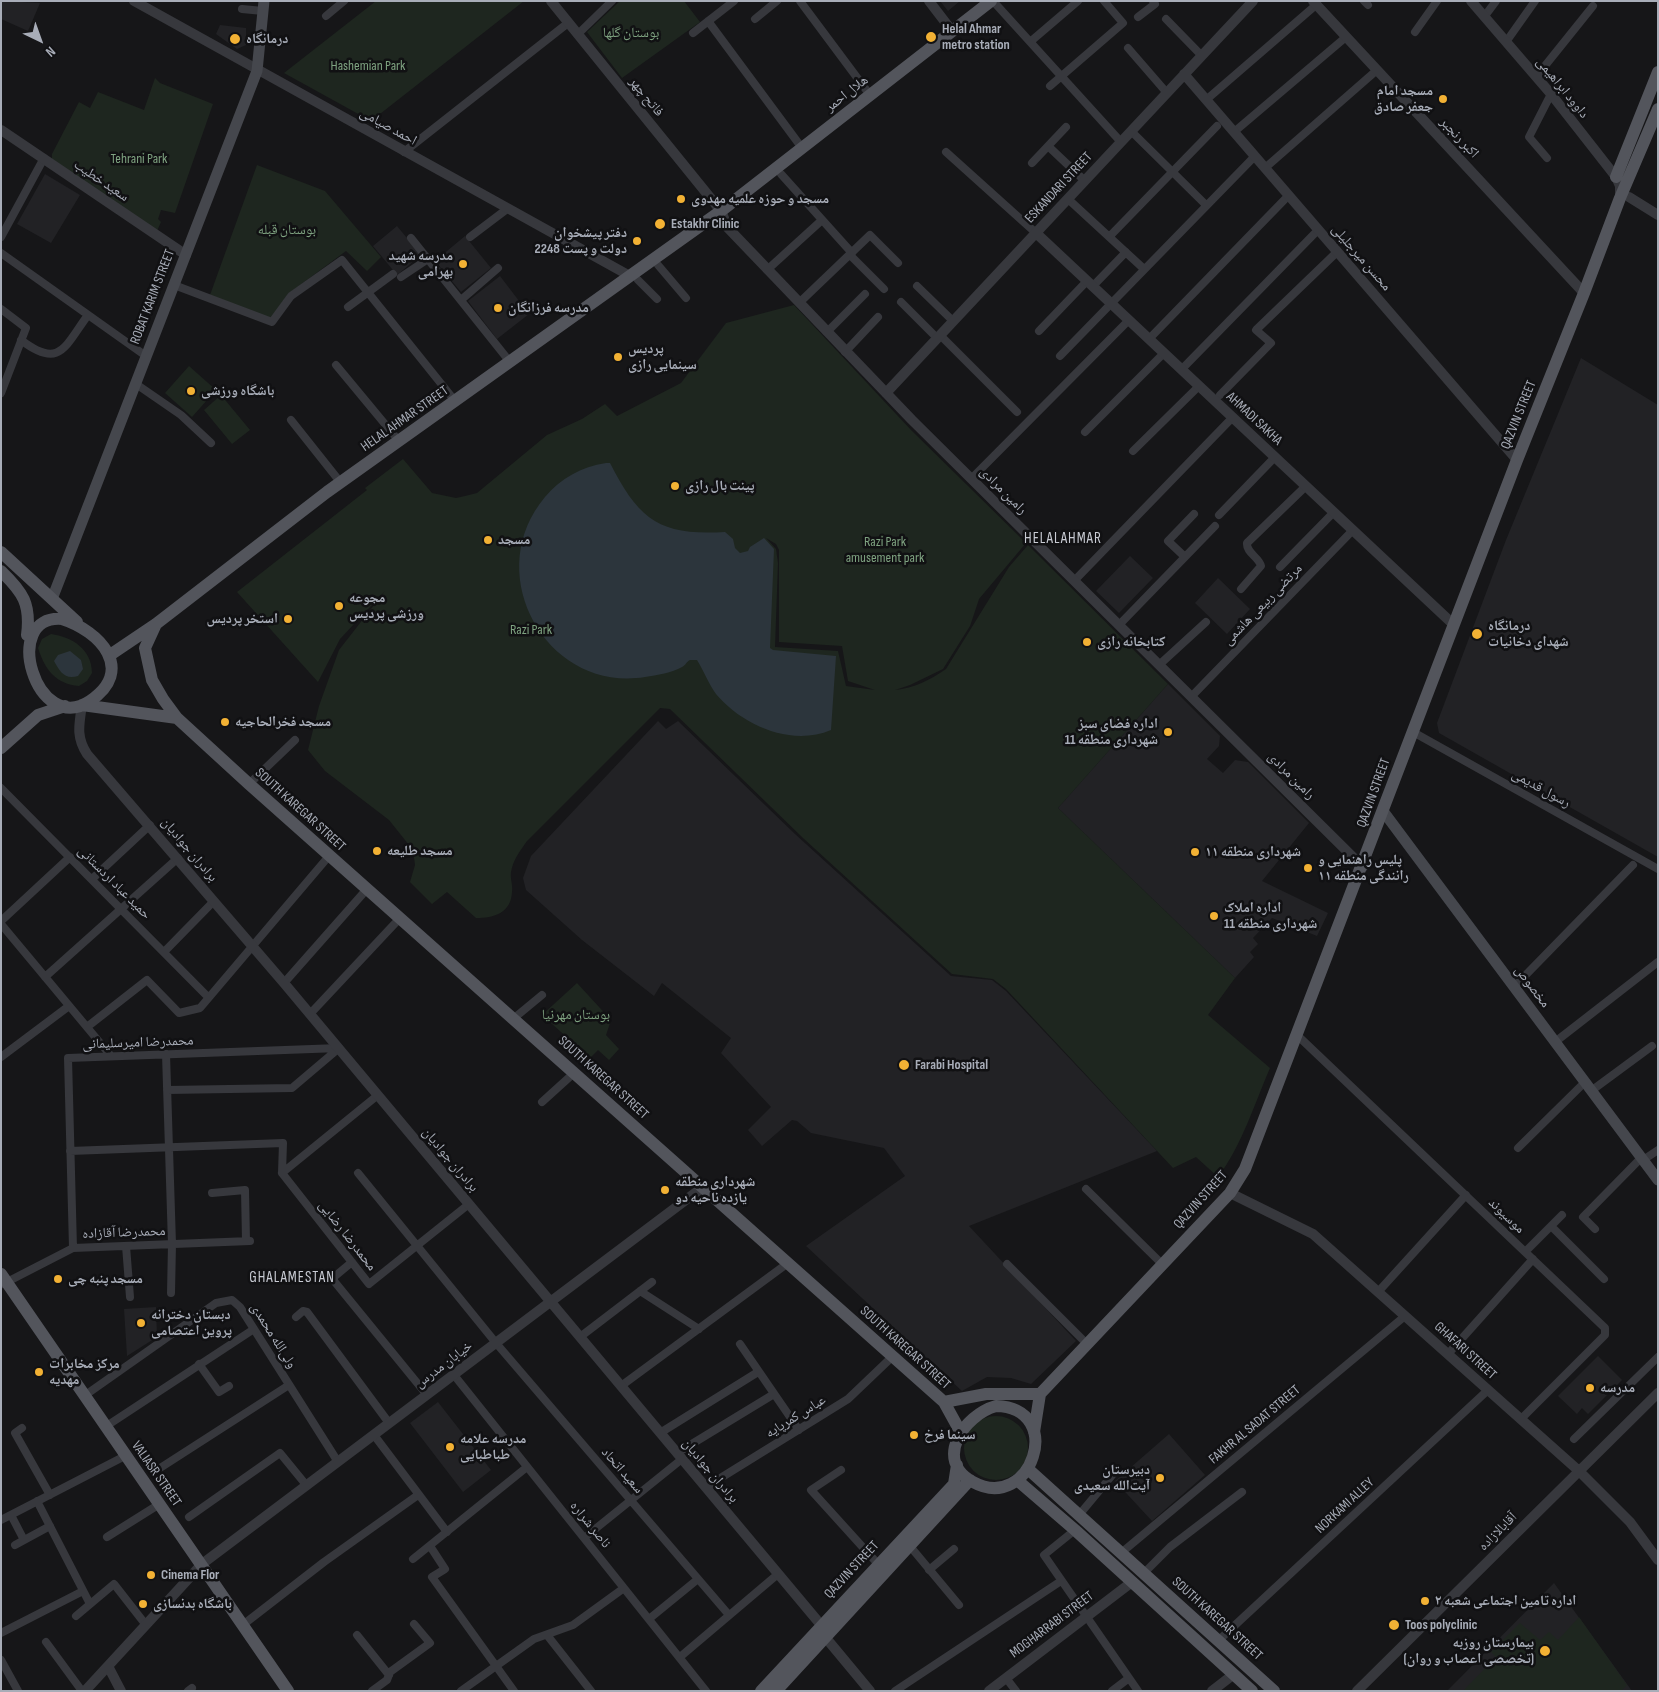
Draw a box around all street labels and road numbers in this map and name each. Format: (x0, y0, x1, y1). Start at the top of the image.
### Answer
street label: داوود ابراهیمی (1532, 54, 1592, 122)
street label: هلال احمر (822, 72, 872, 116)
street label: فاتح چهر (625, 74, 667, 120)
street label: احمد صیامی (357, 105, 419, 149)
street label: اکبر رنجبر (1436, 114, 1482, 162)
street label: ESKANDARI STREET (1022, 149, 1096, 227)
street label: سعید خطیب (70, 156, 132, 206)
street label: محسن میرجلیلی (1327, 221, 1395, 295)
street label: ROBAT KARIM STREET (127, 247, 179, 347)
street label: QAZVIN STREET (1498, 378, 1540, 452)
street label: HELAL AHMAR STREET (358, 383, 452, 455)
street label: AHMADI SAKHA (1222, 389, 1286, 449)
street label: رامین مرادی (976, 464, 1030, 518)
street label: مرتضی ربیعی هاشمی (1220, 561, 1306, 649)
street label: رامین مرادی (1264, 749, 1318, 803)
street label: QAZVIN STREET (1354, 756, 1394, 830)
street label: SOUTH KAREGAR STREET (251, 765, 349, 855)
street label: رسول قدیمی (1509, 766, 1573, 812)
street label: برادران جوادیان (157, 814, 221, 886)
street label: حمید عباد اردستانی (74, 843, 154, 923)
street label: مخصوص (1511, 963, 1553, 1011)
street label: محمدرضا امیرسلیمانی (82, 1033, 194, 1053)
street label: SOUTH KAREGAR STREET (554, 1033, 652, 1123)
street label: برادران جوادیان (418, 1124, 482, 1196)
street label: QAZVIN STREET (1170, 1167, 1232, 1233)
street label: موسیوند (1484, 1195, 1528, 1237)
street label: محمدرضا رضایی (314, 1197, 380, 1275)
street label: محمدرضا آقازاده (82, 1223, 166, 1243)
street label: ولی‌الله محمدی (246, 1300, 300, 1372)
street label: SOUTH KAREGAR STREET (856, 1303, 954, 1393)
street label: GHAFARI STREET (1430, 1319, 1500, 1383)
street label: خیابان مدرس (412, 1338, 476, 1392)
street label: FAKHR AL SADAT STREET (1206, 1382, 1304, 1468)
street label: عباس کمرپایه (763, 1392, 829, 1442)
street label: برادران جوادیان (678, 1435, 742, 1507)
street label: VALIASR STREET (127, 1438, 185, 1510)
street label: سعید اتحاد (597, 1444, 647, 1498)
street label: NORKAMI ALLEY (1312, 1475, 1378, 1537)
street label: ناصر شراره (566, 1498, 614, 1552)
street label: آقابالازاده (1475, 1509, 1521, 1555)
street label: QAZVIN STREET (821, 1538, 883, 1602)
street label: SOUTH KAREGAR STREET (1168, 1574, 1266, 1664)
street label: MOGHARRABI STREET (1007, 1588, 1097, 1662)

